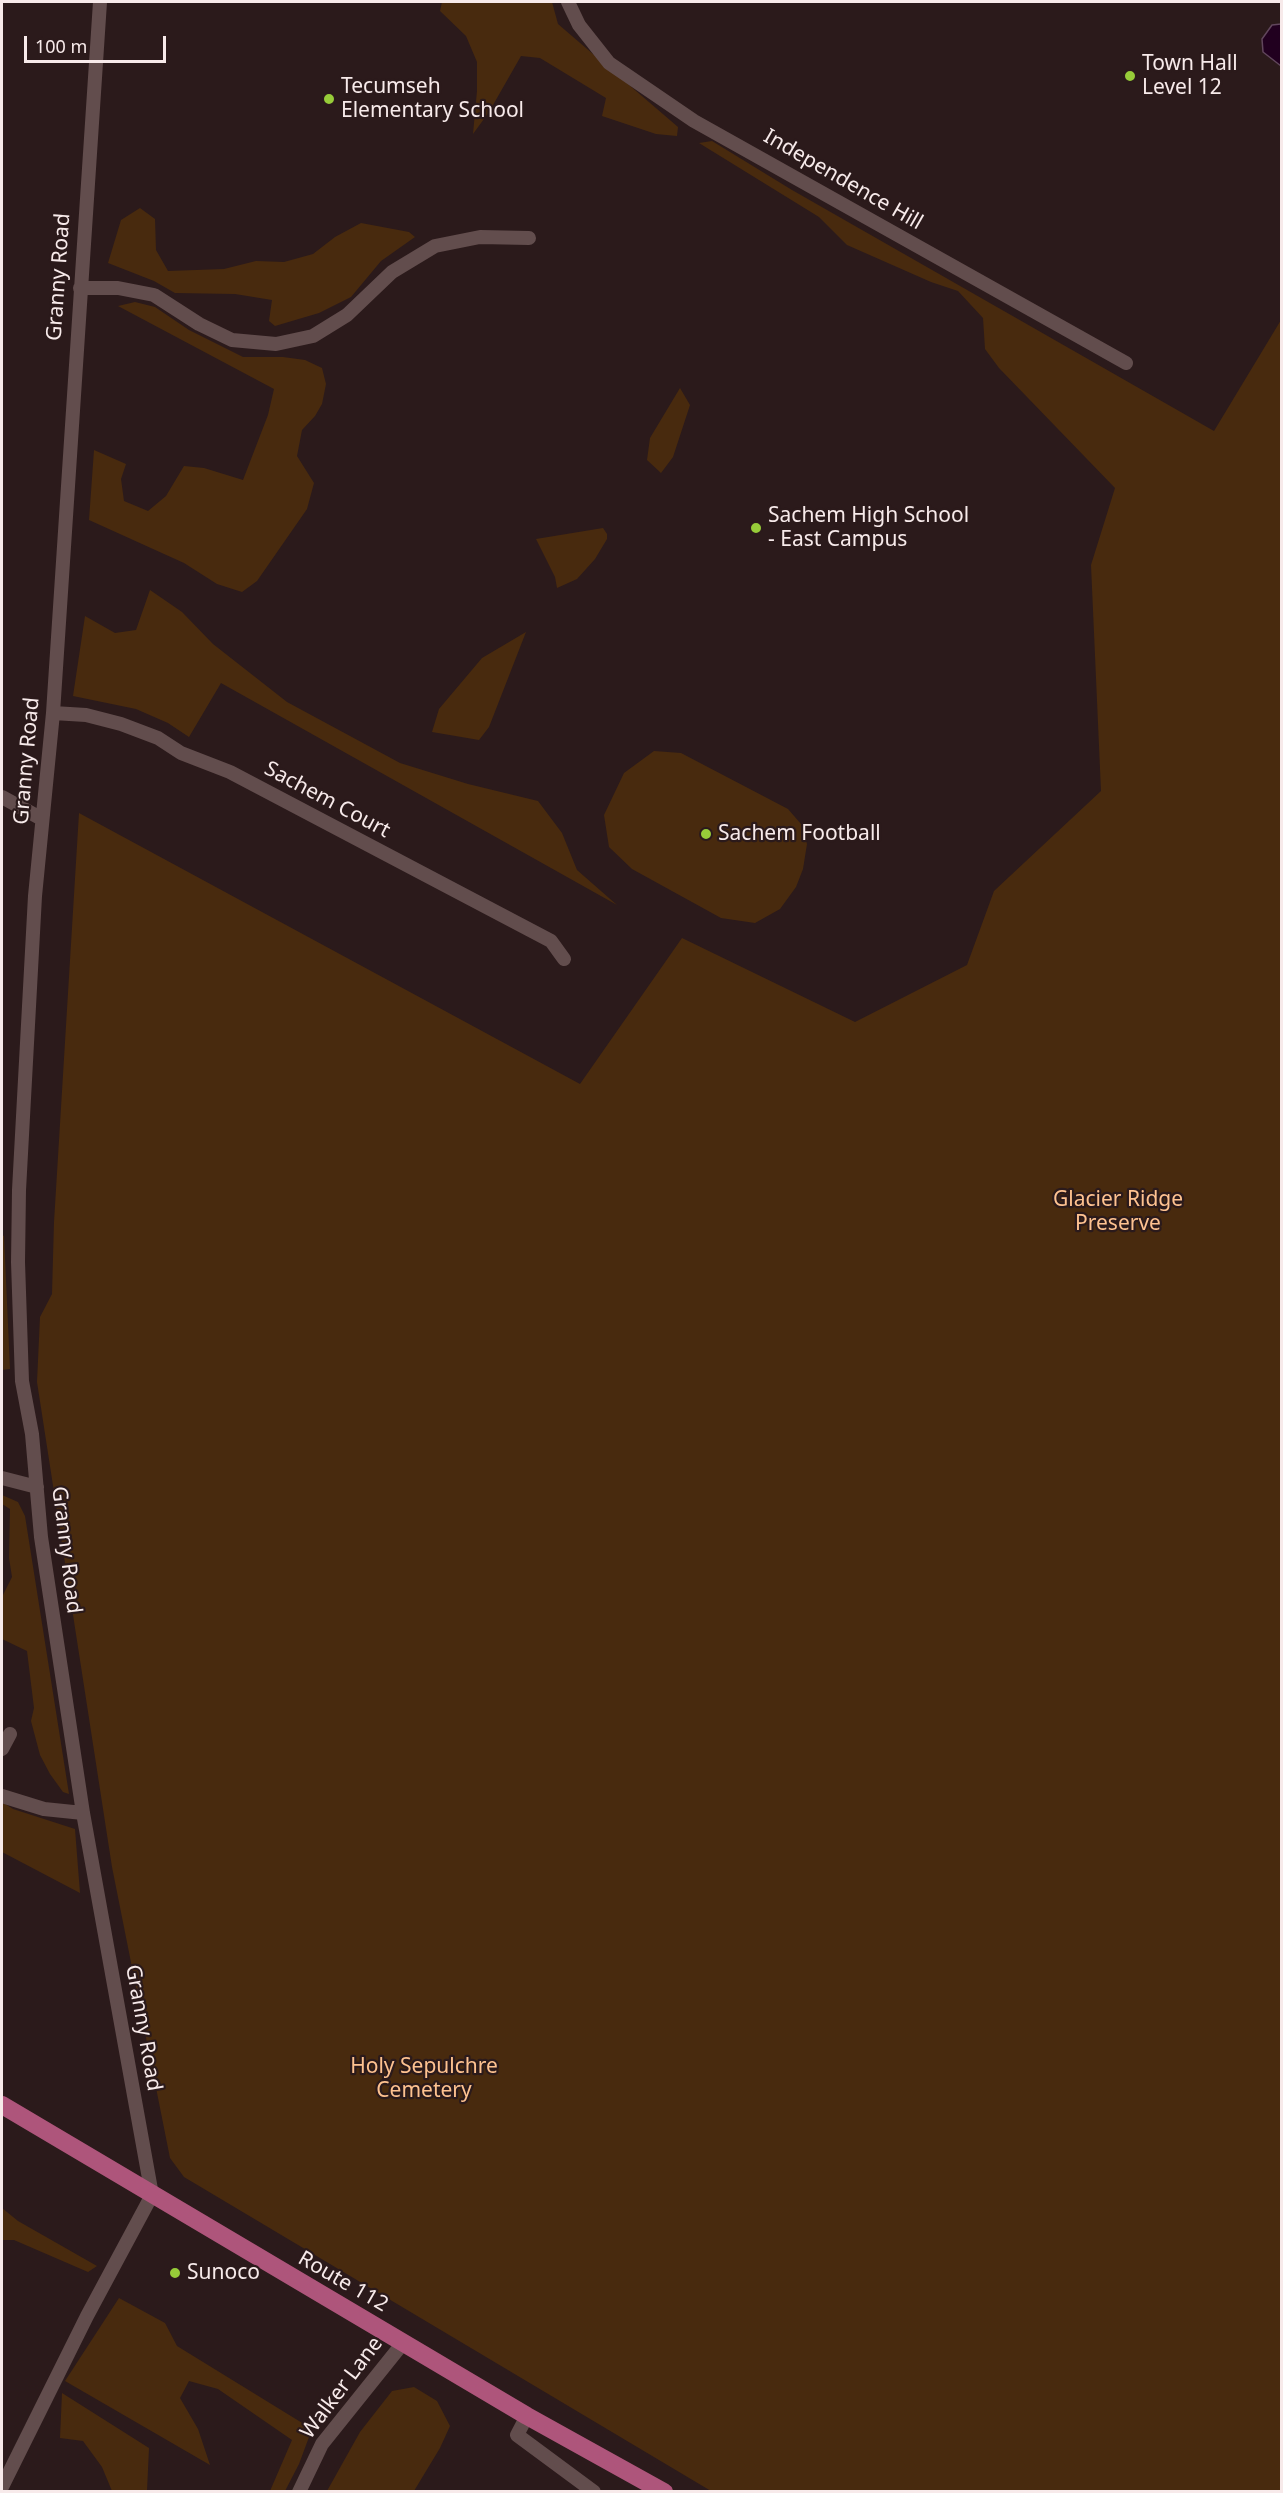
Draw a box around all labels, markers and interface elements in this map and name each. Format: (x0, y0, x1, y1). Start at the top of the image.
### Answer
scale bar (27, 24, 170, 62)
text: 100 m (35, 34, 87, 58)
place label: Town Hall Level 12 (1142, 51, 1238, 101)
marker: Town Hall Level 12 (1123, 69, 1137, 83)
place label: Tecumseh Elementary School (341, 74, 524, 124)
marker: Tecumseh Elementary School (322, 92, 336, 106)
street label: Independence Hill (759, 124, 927, 236)
street label: Granny Road (42, 212, 76, 342)
place label: Sachem High School - East Campus (768, 503, 969, 553)
marker: Sachem High School - East Campus (749, 521, 763, 535)
street label: Granny Road (9, 696, 45, 826)
street label: Sachem Court (260, 756, 394, 844)
place label: Sachem Football (718, 821, 881, 847)
marker: Sachem Football (699, 827, 713, 841)
park label: Glacier Ridge Preserve (1053, 1187, 1183, 1237)
street label: Granny Road (46, 1485, 86, 1615)
street label: Granny Road (119, 1963, 167, 2093)
park label: Holy Sepulchre Cemetery (350, 2054, 498, 2104)
street label: Route 112 (294, 2246, 392, 2318)
place label: Sunoco (187, 2260, 260, 2286)
marker: Sunoco (168, 2266, 182, 2280)
street label: Walker Lane (295, 2332, 389, 2444)

